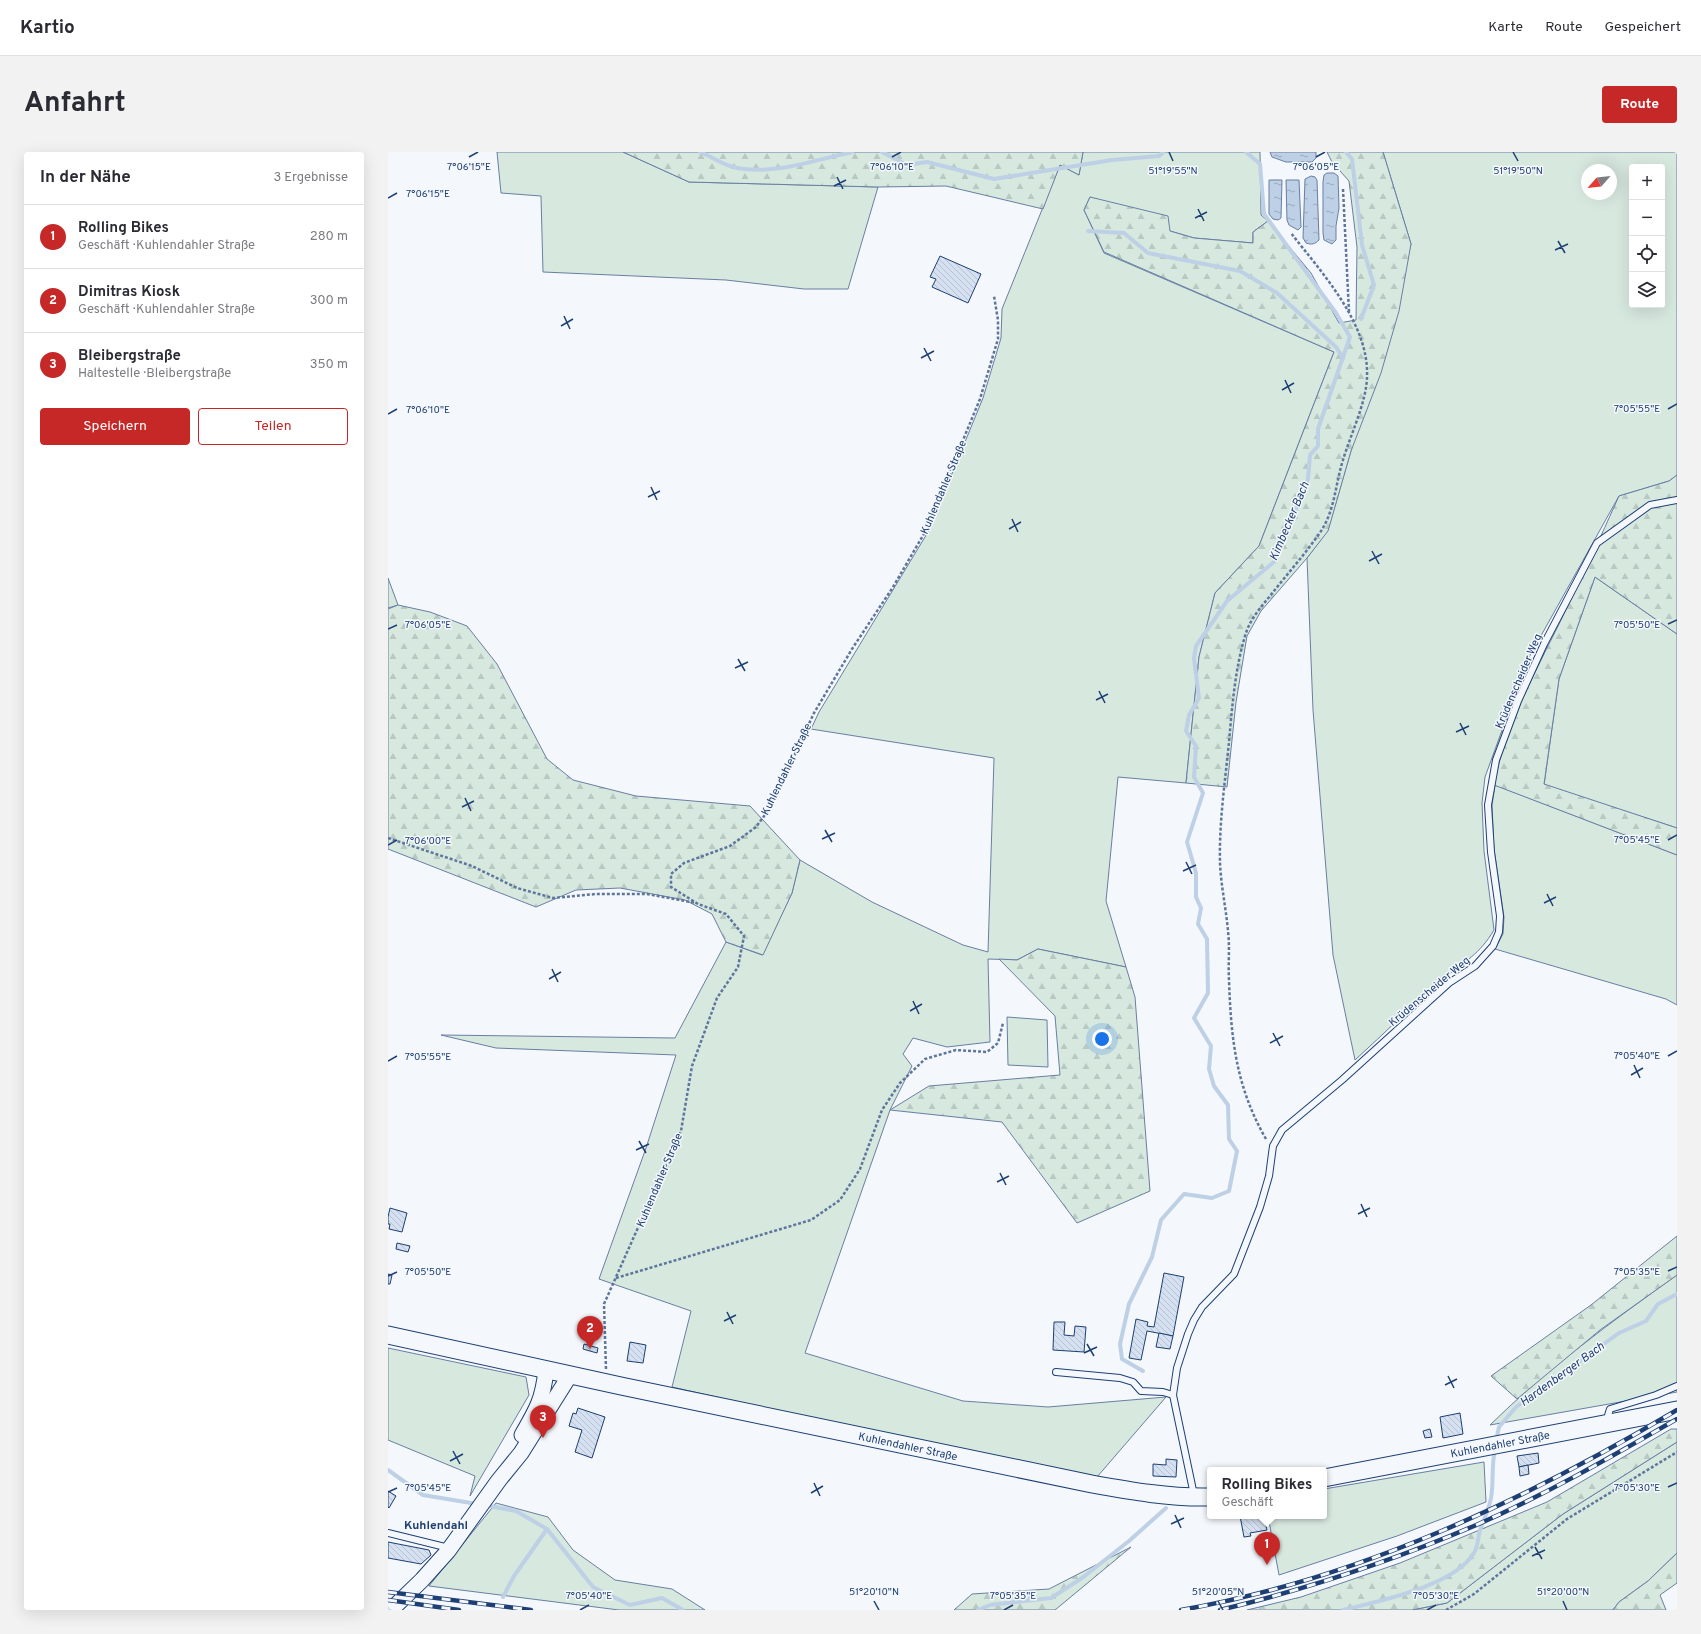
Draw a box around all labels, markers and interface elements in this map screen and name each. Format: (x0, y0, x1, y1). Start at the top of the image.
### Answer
text: Kartio (20, 16, 75, 40)
text: Karte (1488, 19, 1523, 36)
text: Route (1545, 19, 1582, 36)
text: Gespeichert (1604, 19, 1681, 36)
text: Anfahrt (24, 86, 126, 122)
button: Route (1602, 86, 1677, 123)
text: 7°06'15"E (447, 161, 491, 174)
text: 7°06'10"E (870, 161, 914, 174)
text: 7°06'05"E (1293, 161, 1339, 174)
north arrow (1581, 164, 1617, 200)
map controls (1629, 164, 1665, 308)
button: + (1629, 164, 1665, 200)
text: 51°19'55"N (1148, 165, 1198, 178)
text: 51°19'50"N (1493, 165, 1543, 178)
text: In der Nähe (40, 167, 131, 189)
text: 3 Ergebnisse (273, 170, 348, 186)
text: 7°06'15"E (406, 188, 450, 201)
button: − (1629, 200, 1665, 236)
text: Rolling Bikes (78, 219, 169, 238)
text: 1 (50, 229, 56, 245)
text: 280 m (310, 229, 348, 245)
button: locate (1629, 236, 1665, 272)
text: Geschäft · Kuhlendahler Straße (78, 238, 255, 254)
button: layers (1629, 272, 1665, 308)
text: Dimitras Kiosk (78, 283, 180, 302)
text: 2 (49, 293, 57, 309)
text: 300 m (310, 293, 348, 309)
text: Geschäft · Kuhlendahler Straße (78, 302, 255, 318)
text: Bleibergstraße (78, 347, 181, 366)
text: 3 (49, 357, 57, 373)
text: 350 m (310, 357, 348, 373)
text: Haltestelle · Bleibergstraße (78, 366, 231, 382)
text: 7°05'55"E (1614, 403, 1660, 416)
text: 7°06'10"E (406, 404, 450, 417)
button: Speichern (40, 408, 190, 445)
button: Teilen (198, 408, 348, 445)
street label: Kuhlendahler Straße (918, 438, 970, 537)
water label: Kimbecker Bach (1266, 479, 1314, 563)
text: 7°06'05"E (405, 619, 451, 632)
text: 7°05'50"E (1614, 619, 1660, 632)
street label: Krüdenscheider Weg (1493, 632, 1545, 731)
street label: Kuhlendahler Straße (759, 721, 815, 818)
text: 7°05'45"E (1614, 834, 1660, 847)
text: 7°06'00"E (405, 835, 451, 848)
street label: Krüdenscheider Weg (1386, 954, 1473, 1030)
your location (1092, 1029, 1112, 1049)
text: 7°05'40"E (1614, 1050, 1660, 1063)
text: 7°05'55"E (405, 1051, 451, 1064)
street label: Kuhlendahler Straße (634, 1131, 686, 1230)
text: 7°05'50"E (405, 1266, 451, 1279)
text: 7°05'35"E (1614, 1266, 1660, 1279)
pin: 2 (577, 1316, 603, 1349)
water label: Hardenberger Bach (1517, 1338, 1608, 1411)
pin: 3 (530, 1405, 556, 1438)
street label: Kuhlendahler Straße (1449, 1428, 1551, 1461)
street label: Kuhlendahler Straße (857, 1430, 959, 1464)
popup (1207, 1467, 1327, 1519)
text: Rolling Bikes (1222, 1476, 1312, 1495)
text: 7°05'45"E (405, 1482, 451, 1495)
text: 7°05'30"E (1614, 1482, 1660, 1495)
text: Geschäft (1222, 1495, 1273, 1511)
district label: Kuhlendahl (404, 1518, 468, 1534)
pin: 1 (1254, 1532, 1280, 1565)
text: 51°20'10"N (849, 1586, 899, 1599)
text: 51°20'05"N (1192, 1586, 1244, 1599)
text: 51°20'00"N (1537, 1586, 1589, 1599)
text: 7°05'40"E (566, 1590, 612, 1603)
text: 7°05'35"E (990, 1590, 1036, 1603)
text: 7°05'30"E (1413, 1590, 1459, 1603)

